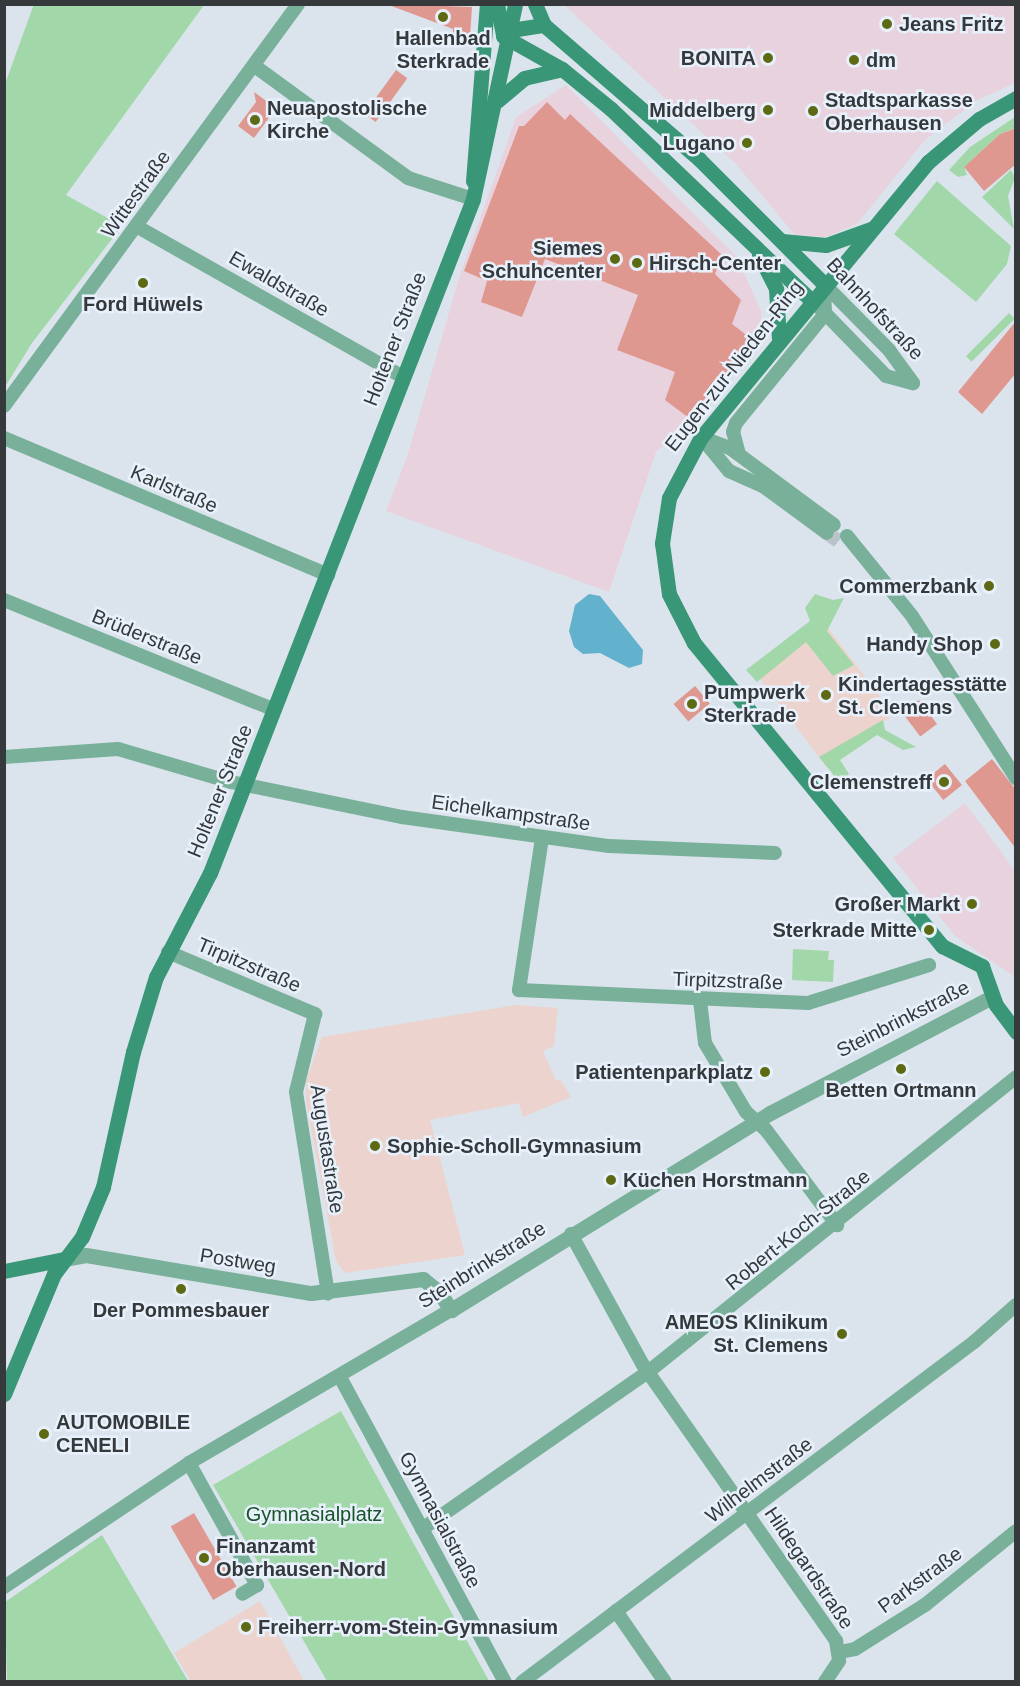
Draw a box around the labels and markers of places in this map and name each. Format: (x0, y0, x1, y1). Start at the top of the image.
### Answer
marker: Hallenbad Sterkrade (436, 10, 450, 24)
place label: Jeans Fritz (899, 12, 1003, 36)
marker: Jeans Fritz (880, 17, 894, 31)
place label: Hallenbad Sterkrade (395, 27, 491, 74)
place label: BONITA (681, 46, 756, 70)
place label: dm (866, 48, 896, 72)
marker: BONITA (761, 51, 775, 65)
marker: dm (847, 53, 861, 67)
place label: Stadtsparkasse Oberhausen (825, 88, 973, 135)
place label: Neuapostolische Kirche (267, 96, 427, 143)
place label: Middelberg (649, 98, 756, 122)
marker: Middelberg (761, 103, 775, 117)
marker: Stadtsparkasse Oberhausen (806, 104, 820, 118)
marker: Neuapostolische Kirche (248, 113, 262, 127)
place label: Lugano (663, 131, 735, 155)
marker: Lugano (740, 136, 754, 150)
place label: Siemes Schuhcenter (482, 236, 603, 283)
place label: Hirsch-Center (649, 251, 781, 275)
marker: Siemes Schuhcenter (608, 252, 622, 266)
marker: Hirsch-Center (630, 256, 644, 270)
marker: Ford Hüwels (136, 276, 150, 290)
place label: Ford Hüwels (83, 292, 203, 316)
place label: Commerzbank (839, 574, 977, 598)
marker: Commerzbank (982, 579, 996, 593)
place label: Handy Shop (866, 632, 983, 656)
marker: Handy Shop (988, 637, 1002, 651)
place label: Kindertagesstätte St. Clemens (838, 672, 1007, 719)
place label: Pumpwerk Sterkrade (704, 680, 805, 727)
marker: Kindertagesstätte St. Clemens (819, 688, 833, 702)
marker: Pumpwerk Sterkrade (685, 697, 699, 711)
place label: Clemenstreff (810, 770, 932, 794)
marker: Clemenstreff (937, 775, 951, 789)
place label: Großer Markt (834, 892, 960, 916)
marker: Großer Markt (965, 897, 979, 911)
place label: Sterkrade Mitte (773, 918, 917, 942)
marker: Sterkrade Mitte (922, 923, 936, 937)
place label: Patientenparkplatz (575, 1060, 753, 1084)
marker: Betten Ortmann (894, 1062, 908, 1076)
marker: Patientenparkplatz (758, 1065, 772, 1079)
place label: Betten Ortmann (825, 1078, 977, 1102)
place label: Sophie-Scholl-Gymnasium (387, 1134, 641, 1158)
marker: Sophie-Scholl-Gymnasium (368, 1139, 382, 1153)
place label: Küchen Horstmann (623, 1168, 807, 1192)
marker: Küchen Horstmann (604, 1173, 618, 1187)
marker: Der Pommesbauer (174, 1282, 188, 1296)
place label: Der Pommesbauer (93, 1298, 269, 1322)
place label: AMEOS Klinikum St. Clemens (665, 1310, 828, 1357)
marker: AMEOS Klinikum St. Clemens (833, 1325, 851, 1343)
place label: AUTOMOBILE CENELI (56, 1410, 190, 1457)
marker: AUTOMOBILE CENELI (37, 1427, 51, 1441)
place label: Finanzamt Oberhausen-Nord (216, 1534, 386, 1581)
marker: Finanzamt Oberhausen-Nord (197, 1551, 211, 1565)
place label: Freiherr-vom-Stein-Gymnasium (258, 1615, 558, 1639)
marker: Freiherr-vom-Stein-Gymnasium (239, 1620, 253, 1634)

